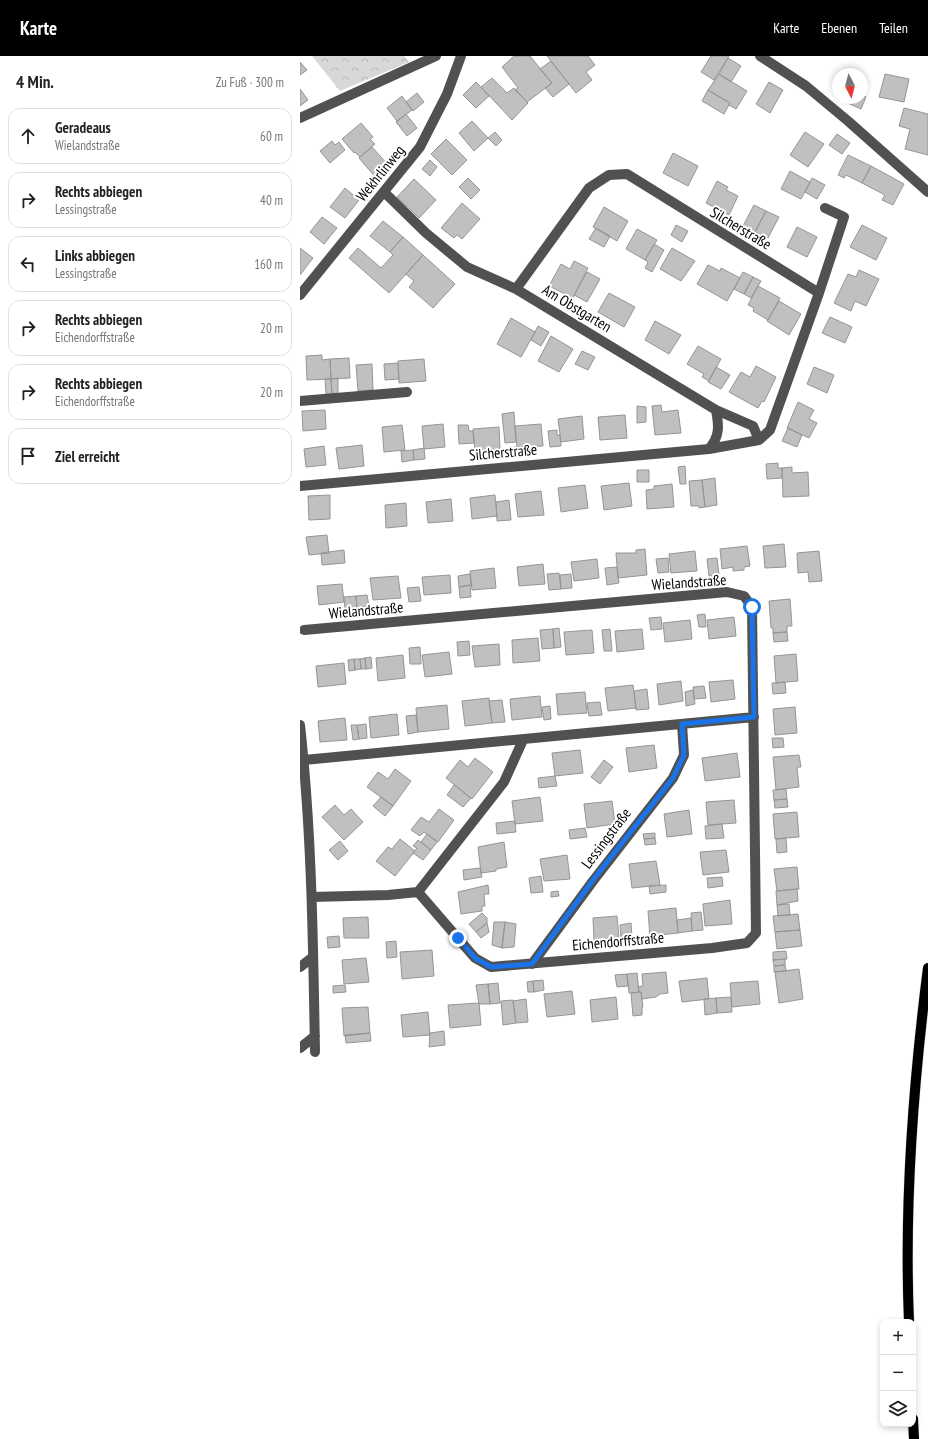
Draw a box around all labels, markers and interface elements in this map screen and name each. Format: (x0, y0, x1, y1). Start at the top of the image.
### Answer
text: Karte (20, 16, 57, 40)
text: Karte (773, 19, 799, 37)
text: Ebenen (821, 19, 857, 37)
text: Teilen (879, 19, 908, 37)
north arrow (832, 68, 868, 104)
text: 4 Min. (16, 71, 54, 93)
text: Zu Fuß · 300 m (216, 74, 284, 91)
text: Geradeaus (55, 118, 111, 137)
icon: ahead (17, 125, 39, 147)
text: 60 m (260, 128, 283, 145)
text: Wielandstraße (55, 137, 120, 154)
street label: Wekhrlinweg (352, 141, 408, 205)
text: Rechts abbiegen (55, 182, 142, 201)
icon: right (17, 189, 39, 211)
text: 40 m (260, 192, 283, 209)
text: Lessingstraße (55, 201, 117, 218)
street label: Silcherstraße (707, 202, 775, 254)
text: Links abbiegen (55, 246, 135, 265)
icon: left (17, 253, 39, 275)
text: 160 m (254, 256, 283, 273)
text: Lessingstraße (55, 265, 117, 282)
street label: Am Obstgarten (539, 280, 615, 336)
text: Rechts abbiegen (55, 310, 142, 329)
icon: right (17, 317, 39, 339)
text: 20 m (260, 320, 283, 337)
text: Eichendorffstraße (55, 329, 135, 346)
text: Rechts abbiegen (55, 374, 142, 393)
icon: right (17, 381, 39, 403)
text: 20 m (260, 384, 283, 401)
text: Eichendorffstraße (55, 393, 135, 410)
street label: Silcherstraße (468, 440, 538, 464)
icon: arrive (17, 445, 39, 467)
text: Ziel erreicht (55, 447, 120, 466)
street label: Wielandstraße (651, 570, 727, 594)
street label: Wielandstraße (328, 597, 404, 623)
route start (743, 598, 761, 616)
street label: Lessingstraße (577, 804, 635, 872)
street label: Eichendorffstraße (571, 928, 665, 954)
route end (449, 929, 467, 947)
map controls (880, 1319, 916, 1427)
button: + (880, 1319, 916, 1355)
button: − (880, 1355, 916, 1391)
button: layers (880, 1391, 916, 1427)

